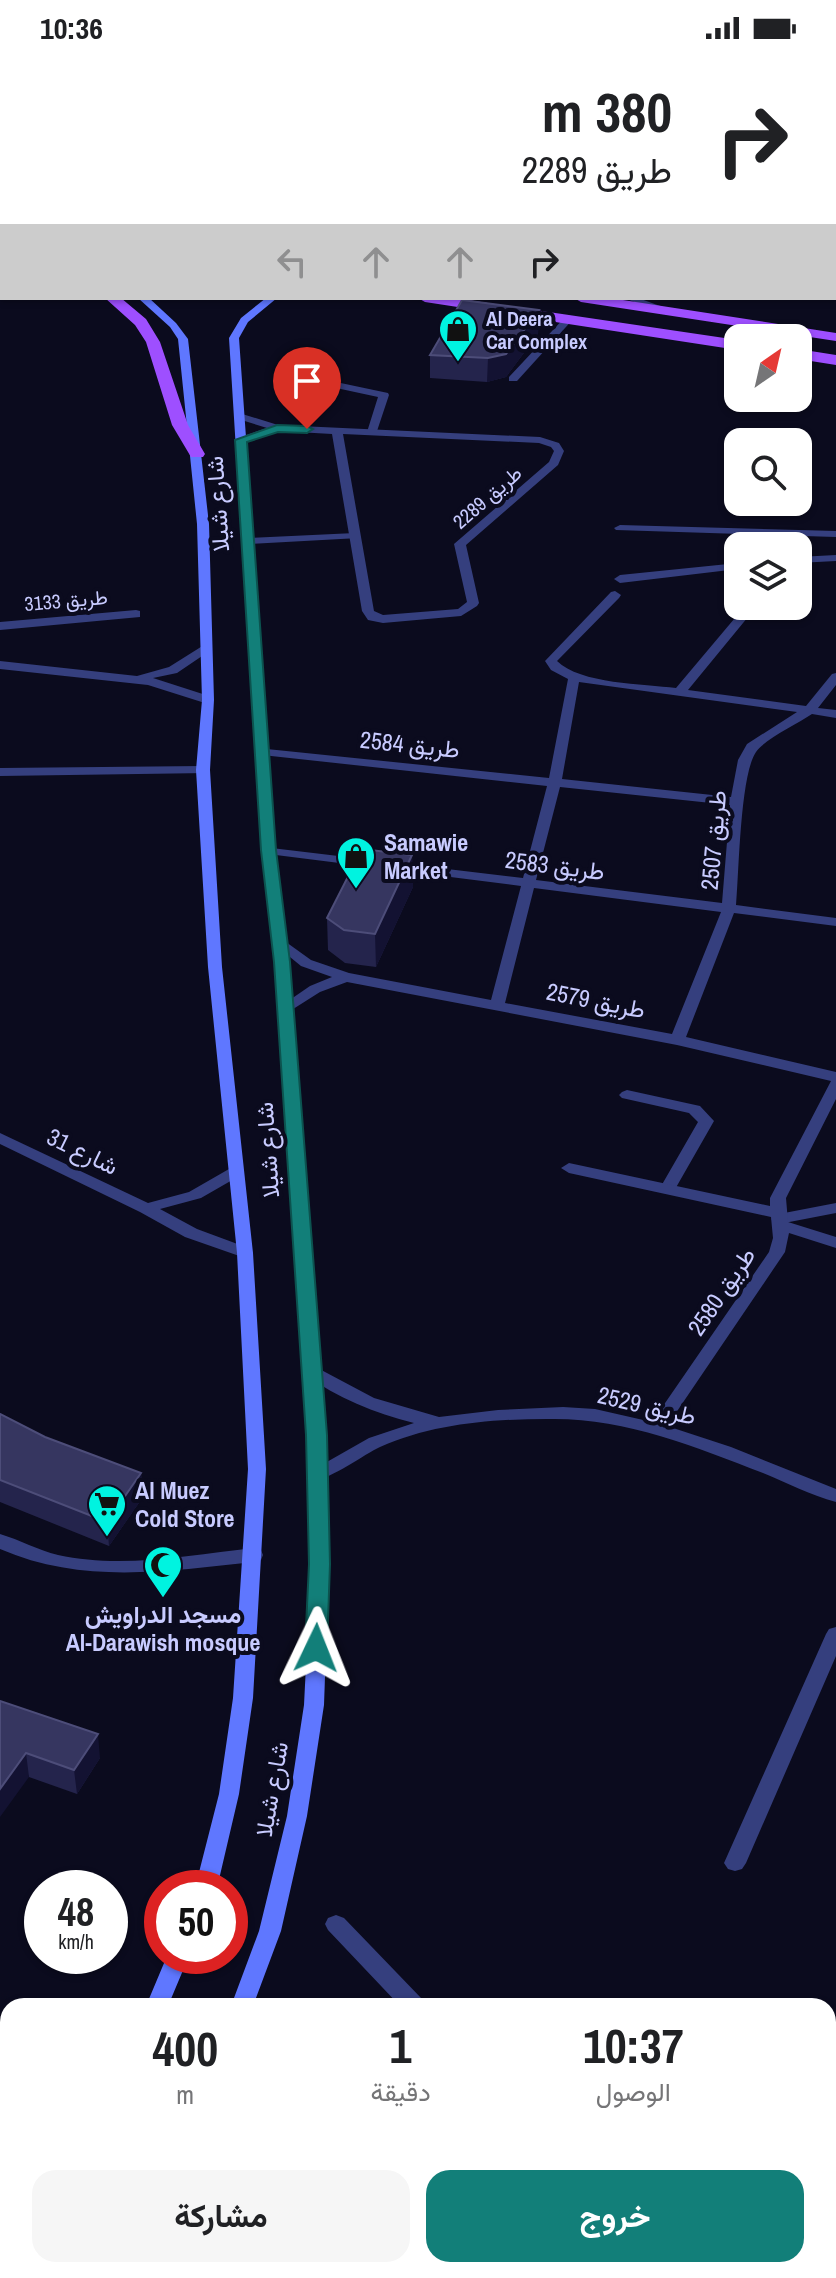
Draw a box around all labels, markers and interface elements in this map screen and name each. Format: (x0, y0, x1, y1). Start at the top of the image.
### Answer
text: 10:36 (40, 8, 103, 48)
text: 380 m (542, 74, 672, 149)
icon: right (700, 88, 804, 192)
text: طريق 2289 (522, 146, 672, 194)
icon: left (270, 240, 314, 284)
icon: ahead (354, 240, 398, 284)
icon: ahead (438, 240, 482, 284)
icon: right (522, 240, 566, 284)
place label: Al Deera Car Complex (486, 305, 588, 355)
shop icon: Al Deera Car Complex (437, 308, 479, 363)
north arrow (724, 324, 812, 412)
map controls (724, 324, 812, 620)
pin (273, 347, 341, 429)
icon: arrive (285, 359, 329, 403)
button: search (724, 428, 812, 516)
street label: شارع شيلا (198, 455, 237, 553)
street label: طريق 2289 (447, 459, 527, 535)
button: layers (724, 532, 812, 620)
street label: طريق 3133 (23, 583, 109, 617)
street label: طريق 2584 (359, 723, 461, 765)
street label: طريق 2507 (693, 789, 733, 891)
place label: Samawie Market (384, 826, 468, 886)
shop icon: Samawie Market (335, 835, 377, 890)
street label: طريق 2583 (503, 843, 607, 887)
street label: طريق 2579 (544, 975, 648, 1025)
street label: شارع شيلا (248, 1101, 287, 1199)
street label: شارع 31 (42, 1120, 124, 1183)
street label: طريق 2580 (680, 1241, 762, 1341)
street label: طريق 2529 (595, 1378, 699, 1432)
place label: Al Muez Cold Store (135, 1474, 235, 1534)
supermarket icon: Al Muez Cold Store (86, 1483, 128, 1538)
mosque icon: مسجد الدراويش Al-Darawish mosque (142, 1544, 184, 1599)
place label: مسجد الدراويش Al-Darawish mosque (66, 1598, 260, 1658)
position arrow (274, 1606, 358, 1690)
street label: شارع شيلا (247, 1739, 296, 1839)
speed limit sign: 50 (144, 1870, 248, 1974)
text: 48 (58, 1885, 94, 1938)
text: km/h (58, 1928, 94, 1955)
text: 1 (390, 2013, 411, 2078)
text: 10:37 (583, 2013, 684, 2078)
text: 400 (152, 2016, 218, 2081)
text: دقيقة (370, 2074, 431, 2109)
text: الوصول (596, 2074, 671, 2109)
text: m (176, 2077, 194, 2112)
button: مشاركة (32, 2170, 410, 2262)
button: خروج (426, 2170, 804, 2262)

